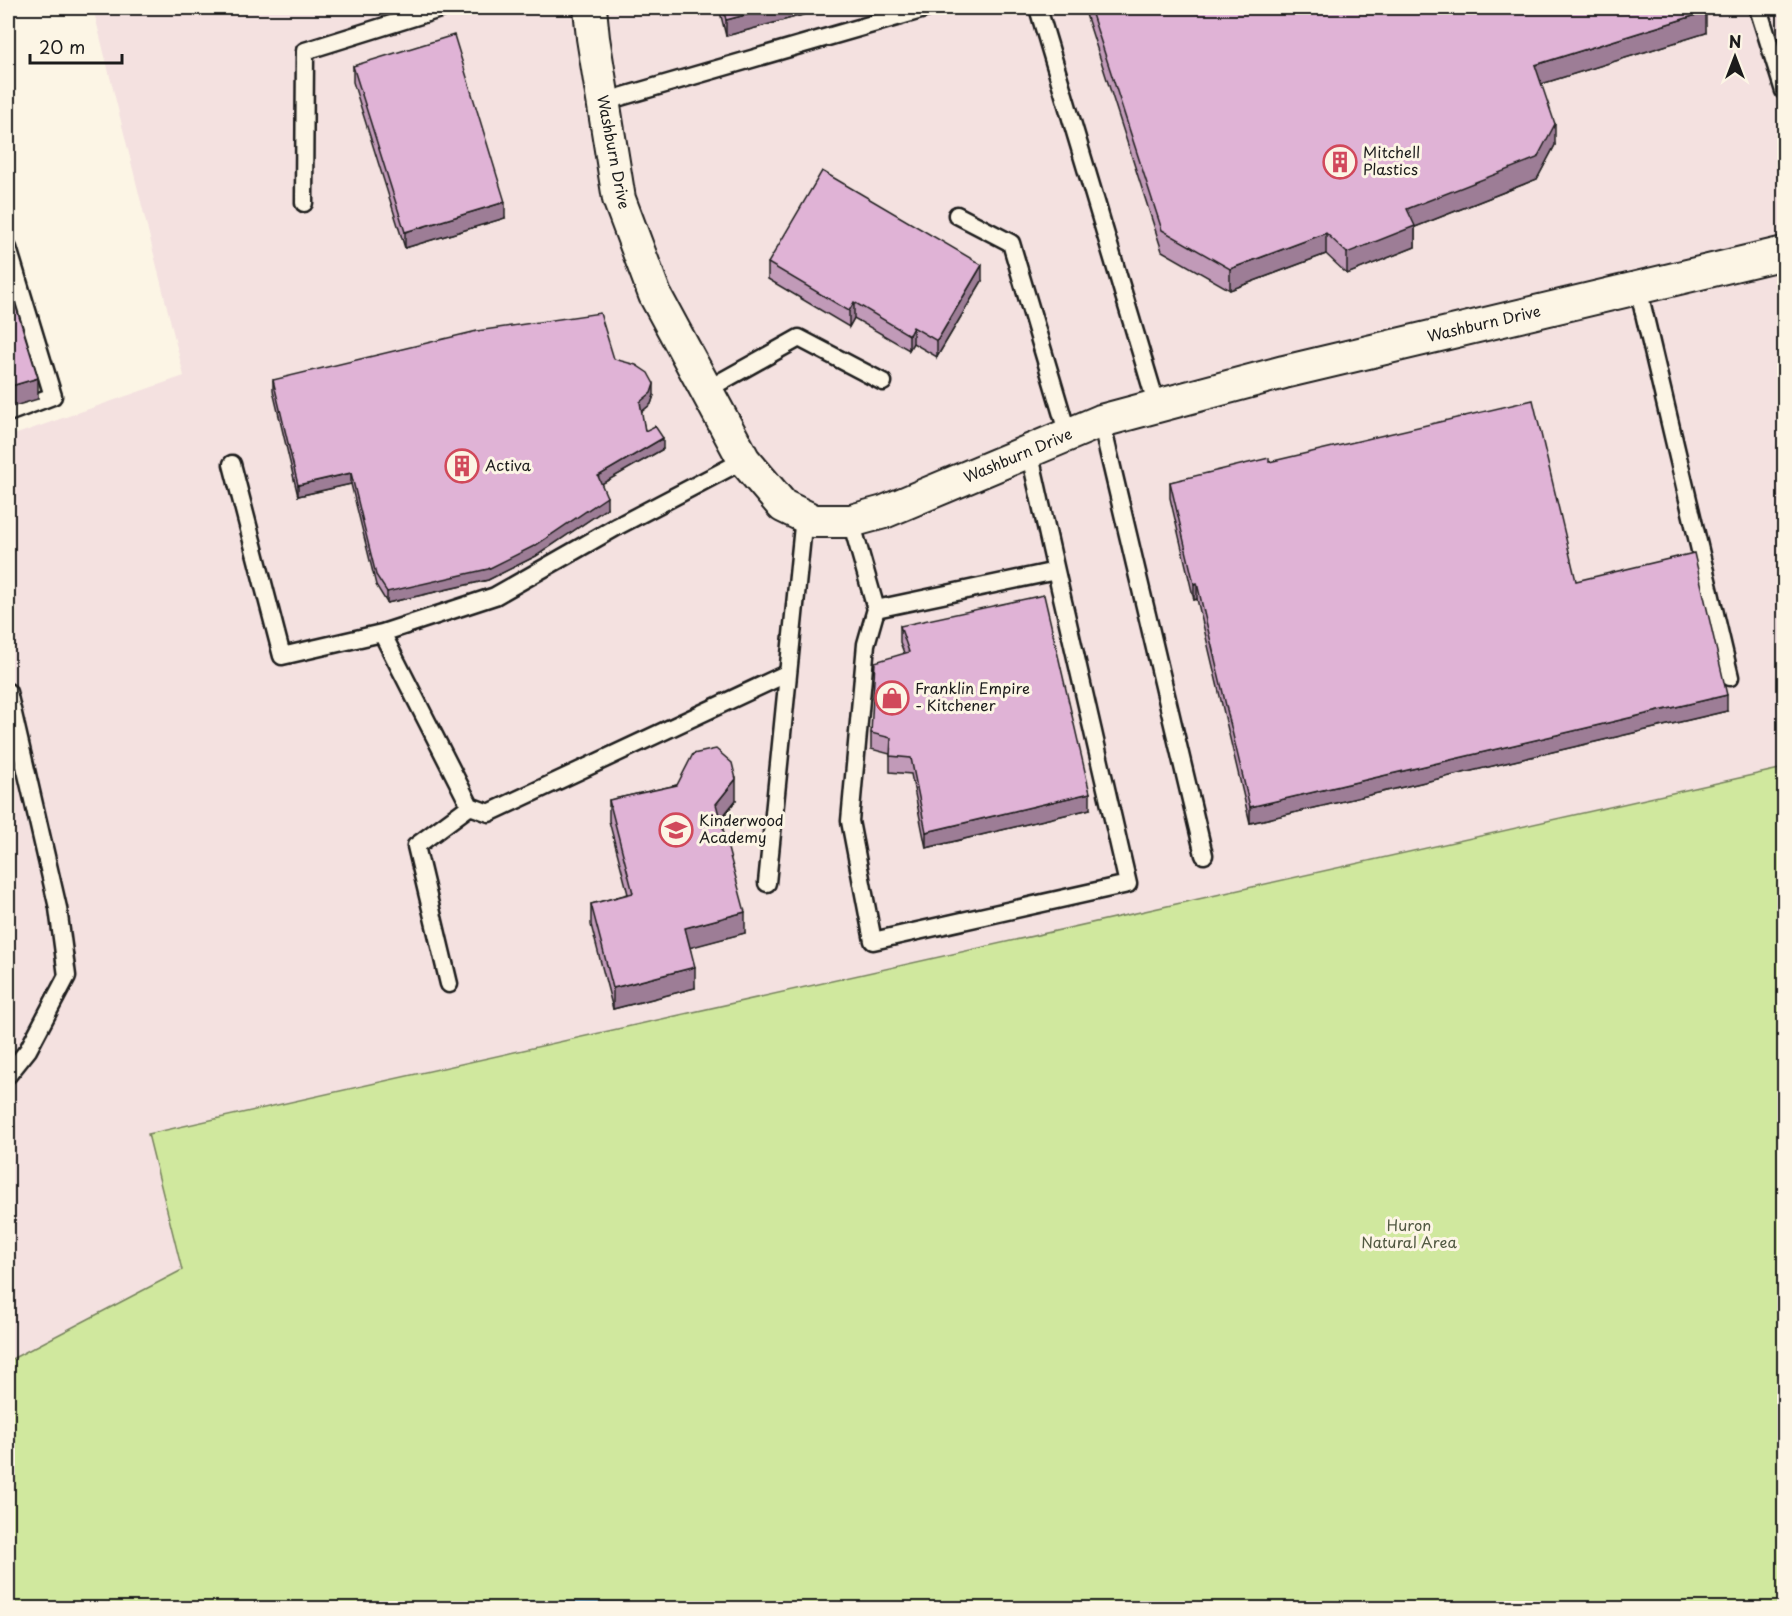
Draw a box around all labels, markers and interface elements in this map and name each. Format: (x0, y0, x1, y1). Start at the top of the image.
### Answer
scale bar (30, 27, 122, 65)
north arrow (1705, 27, 1765, 87)
text: N (1729, 29, 1741, 53)
text: 20 m (39, 33, 85, 60)
street label: Washburn Drive (592, 93, 637, 211)
place label: Mitchell Plastics (1363, 140, 1420, 180)
building icon: Mitchell Plastics (1322, 144, 1358, 180)
street label: Washburn Drive (1425, 298, 1543, 347)
street label: Washburn Drive (960, 421, 1075, 488)
building icon: Activa (444, 448, 480, 484)
place label: Activa (485, 453, 532, 476)
place label: Franklin Empire - Kitchener (915, 676, 1030, 716)
shop icon: Franklin Empire - Kitchener (874, 680, 910, 716)
place label: Kinderwood Academy (699, 808, 784, 848)
school or university icon: Kinderwood Academy (658, 812, 694, 848)
park label: Huron Natural Area (1361, 1213, 1457, 1253)

